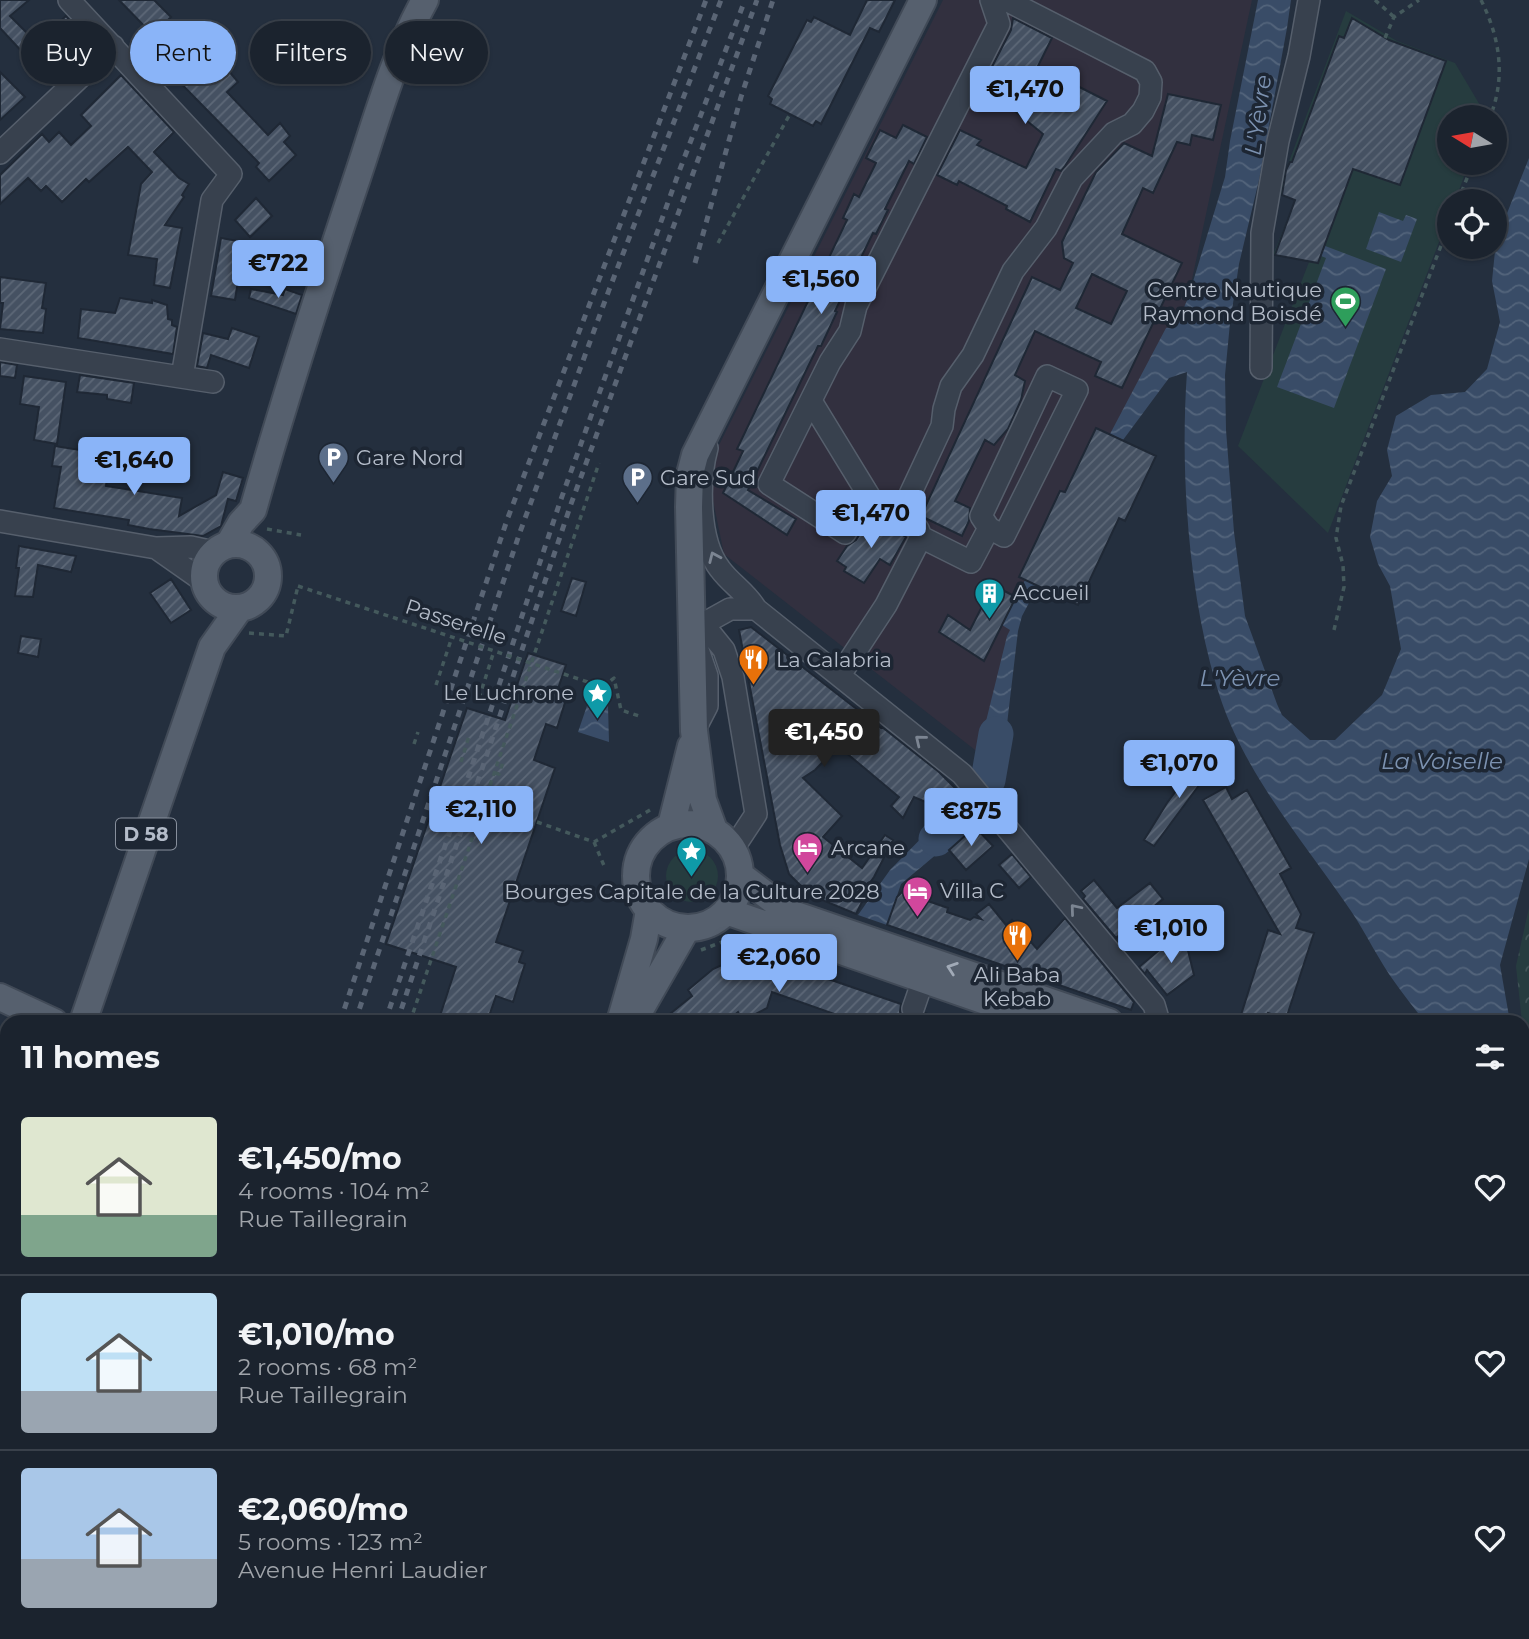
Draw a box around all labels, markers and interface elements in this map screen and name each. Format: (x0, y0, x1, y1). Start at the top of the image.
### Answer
chip: Buy (21, 21, 116, 84)
chip: Rent (130, 21, 236, 84)
chip: Filters (250, 21, 371, 84)
chip: New (385, 21, 488, 84)
pin: €1,470 (968, 66, 1082, 126)
water label: L'Yèvre (1239, 73, 1277, 157)
text: €1,470 (986, 75, 1064, 103)
north arrow (1437, 105, 1507, 175)
map controls (1437, 105, 1507, 259)
button: locate (1437, 189, 1507, 259)
pin: €722 (237, 240, 319, 300)
text: €722 (248, 249, 308, 277)
pin: €1,560 (764, 256, 878, 316)
text: €1,560 (782, 265, 860, 293)
place label: Centre Nautique Raymond Boisdé (1142, 277, 1322, 326)
sports icon: Centre Nautique Raymond Boisdé (1328, 285, 1362, 329)
pin: €1,640 (77, 438, 191, 497)
parking icon: Gare Nord (316, 441, 350, 485)
place label: Gare Nord (356, 445, 464, 470)
text: €1,640 (94, 446, 174, 474)
parking icon: Gare Sud (620, 461, 654, 505)
place label: Gare Sud (660, 465, 756, 490)
pin: €1,470 (814, 490, 928, 550)
text: €1,470 (832, 499, 910, 527)
one-way arrow (708, 552, 722, 564)
building icon: Accueil (973, 576, 1007, 620)
place label: Accueil (1013, 580, 1090, 605)
street label: Passerelle (402, 593, 510, 650)
restaurant icon: La Calabria (736, 643, 770, 687)
place label: La Calabria (776, 647, 892, 672)
water label: L'Yèvre (1200, 664, 1280, 692)
place icon: Le Luchrone (580, 676, 614, 720)
place label: Le Luchrone (443, 680, 574, 705)
pin: €1,450 (767, 710, 881, 769)
text: €1,450 (784, 718, 864, 746)
one-way arrow (916, 735, 928, 748)
pin: €1,070 (1122, 740, 1236, 800)
water label: La Voiselle (1381, 747, 1503, 775)
text: €1,070 (1140, 749, 1218, 777)
pin: €2,110 (424, 786, 538, 846)
pin: €875 (930, 788, 1012, 848)
text: €2,110 (445, 795, 517, 823)
text: €875 (940, 797, 1002, 825)
road number: D 58 (116, 818, 176, 849)
hotel icon: Arcane (791, 831, 825, 875)
place icon: Bourges Capitale de la Culture 2028 (675, 835, 709, 879)
place label: Arcane (831, 835, 905, 860)
hotel icon: Villa C (900, 874, 934, 918)
place label: Villa C (940, 878, 1004, 903)
place label: Bourges Capitale de la Culture 2028 (504, 879, 880, 904)
one-way arrow (1071, 905, 1083, 918)
pin: €1,010 (1114, 906, 1228, 965)
text: €1,010 (1134, 914, 1208, 942)
restaurant icon: Ali Baba Kebab (1000, 918, 1034, 962)
pin: €2,060 (722, 934, 836, 994)
text: €2,060 (737, 943, 821, 971)
one-way arrow (946, 962, 958, 976)
place label: Ali Baba Kebab (974, 962, 1060, 1011)
icon: filters (1471, 1038, 1509, 1076)
text: 11 homes (21, 1039, 160, 1076)
text: €1,450/mo (238, 1140, 402, 1177)
icon: home (77, 1145, 161, 1229)
icon: heart (1471, 1168, 1509, 1206)
text: 4 rooms · 104 m² (238, 1177, 430, 1205)
text: Rue Taillegrain (238, 1205, 408, 1233)
text: €1,010/mo (238, 1316, 395, 1353)
icon: home (77, 1321, 161, 1405)
icon: heart (1471, 1344, 1509, 1382)
text: 2 rooms · 68 m² (238, 1353, 417, 1381)
text: Rue Taillegrain (238, 1381, 408, 1409)
text: €2,060/mo (238, 1491, 408, 1528)
icon: home (77, 1496, 161, 1580)
icon: heart (1471, 1519, 1509, 1557)
text: 5 rooms · 123 m² (238, 1528, 423, 1556)
text: Avenue Henri Laudier (238, 1556, 488, 1584)

